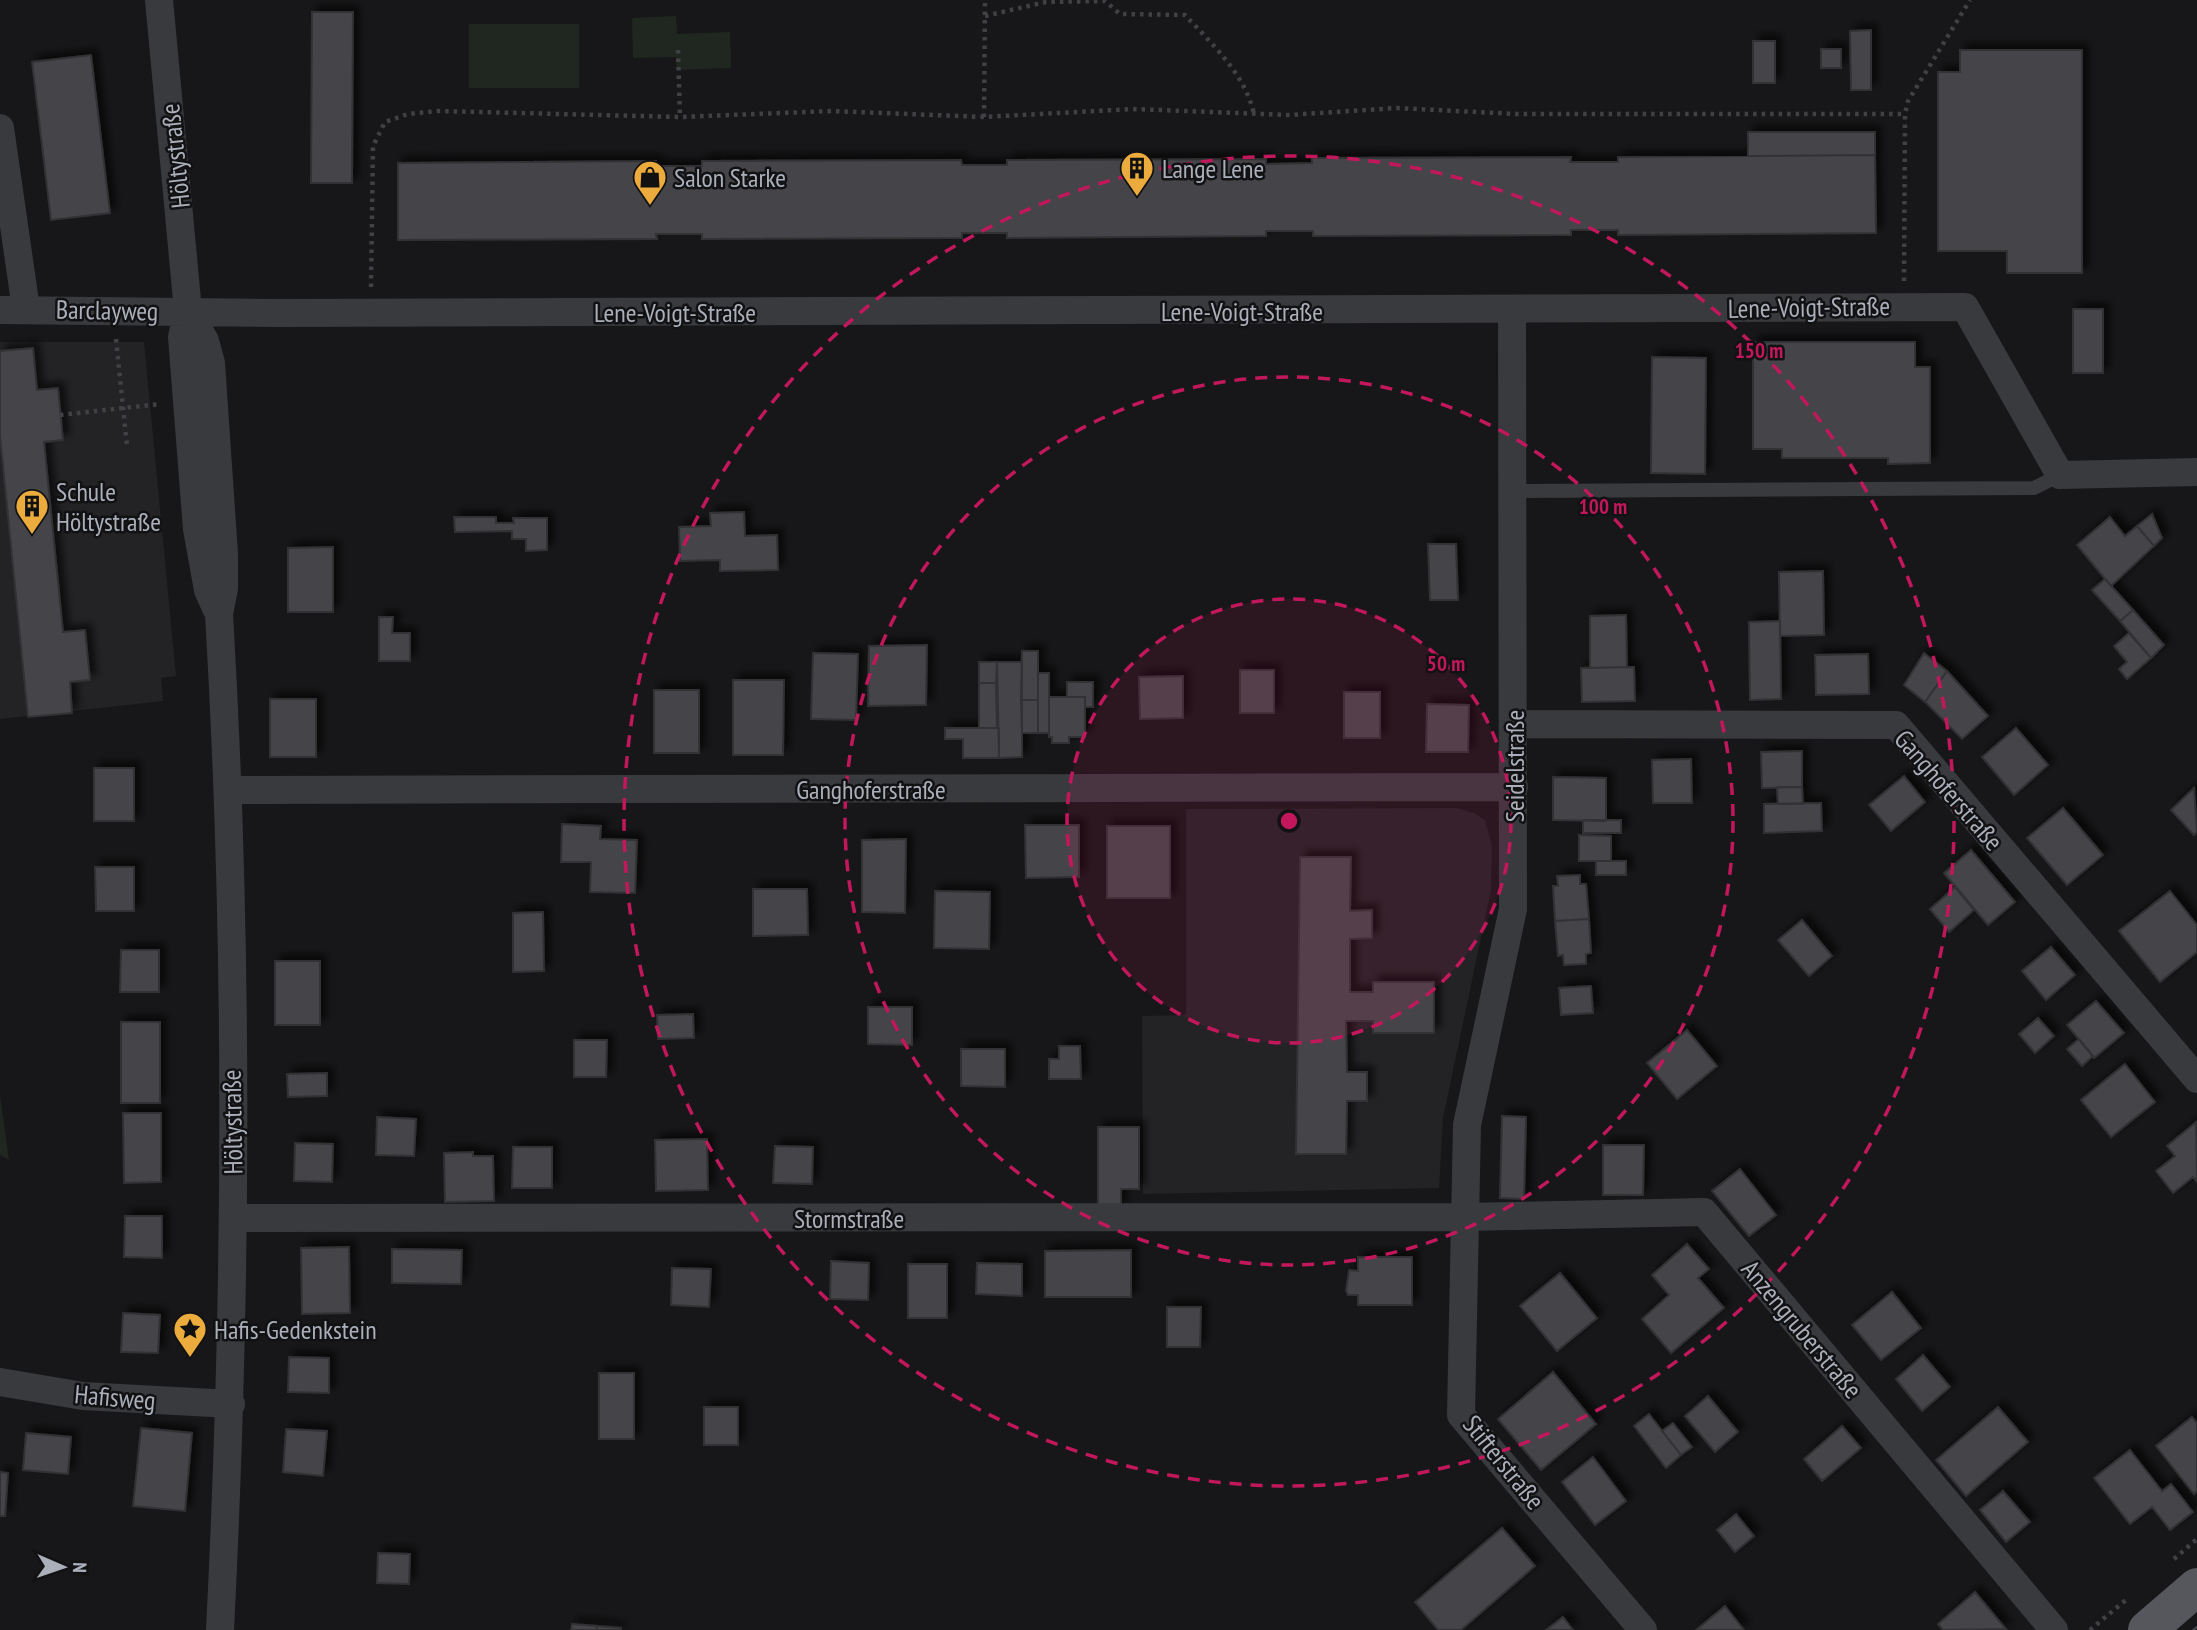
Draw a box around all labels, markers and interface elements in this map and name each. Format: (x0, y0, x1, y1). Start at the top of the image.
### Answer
street label: Höltystraße (153, 102, 197, 210)
building icon: Lange Lene (1118, 149, 1156, 198)
place label: Lange Lene (1162, 152, 1264, 185)
shop icon: Salon Starke (631, 158, 669, 207)
place label: Salon Starke (674, 161, 786, 194)
street label: Lene-Voigt-Straße (1728, 289, 1890, 325)
street label: Barclayweg (56, 293, 158, 327)
street label: Lene-Voigt-Straße (1161, 295, 1323, 328)
street label: Lene-Voigt-Straße (594, 296, 756, 329)
text: 150 m (1735, 337, 1783, 364)
place label: Schule Höltystraße (56, 475, 161, 538)
building icon: Schule Höltystraße (13, 487, 51, 536)
text: 100 m (1579, 493, 1627, 520)
text: 50 m (1427, 650, 1465, 677)
street label: Seidelstraße (1498, 710, 1531, 822)
street label: Ganghoferstraße (1888, 723, 2010, 857)
street label: Ganghoferstraße (796, 773, 946, 806)
centre of rings (1277, 809, 1301, 833)
street label: Höltystraße (215, 1069, 249, 1175)
street label: Stormstraße (794, 1202, 904, 1235)
street label: Anzengruberstraße (1735, 1253, 1869, 1405)
place icon: Hafis-Gedenkstein (171, 1310, 209, 1359)
place label: Hafis-Gedenkstein (214, 1313, 377, 1346)
street label: Hafisweg (73, 1377, 157, 1417)
street label: Stifterstraße (1456, 1408, 1552, 1516)
north arrow (28, 1532, 98, 1602)
text: N (68, 1562, 92, 1573)

